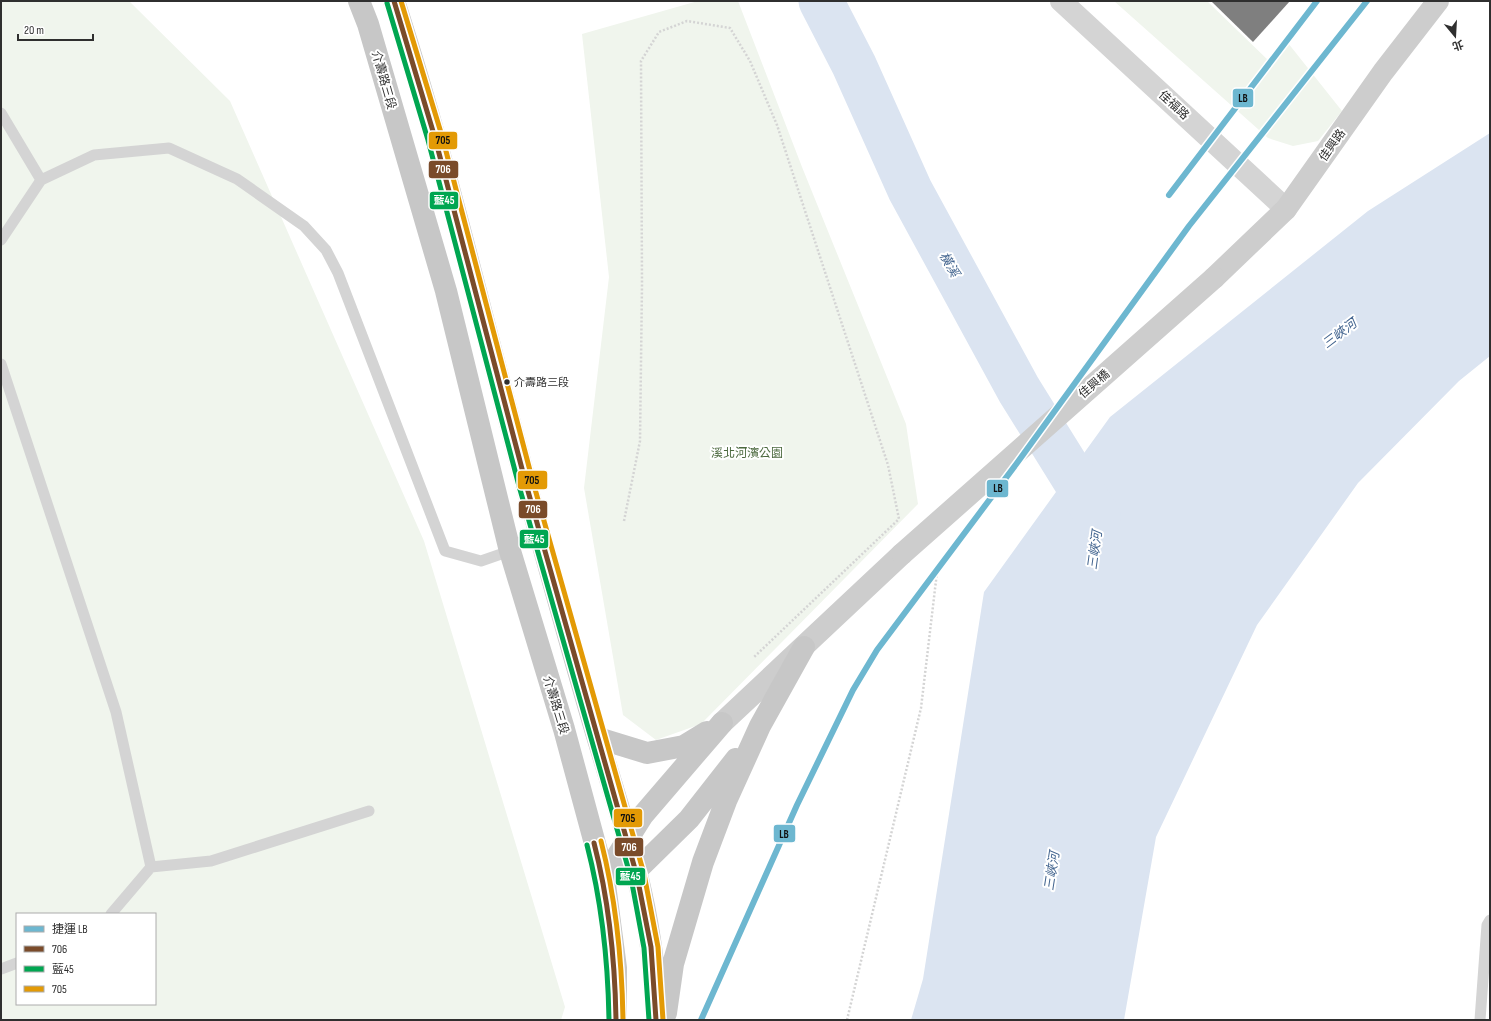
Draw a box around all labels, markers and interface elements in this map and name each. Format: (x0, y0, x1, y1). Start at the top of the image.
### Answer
scale bar (18, 16, 93, 42)
north arrow (1435, 16, 1475, 56)
text: 20 m (24, 23, 44, 38)
text: 北 (1451, 37, 1465, 53)
street label: 介壽路三段 (368, 49, 399, 111)
street label: 佳福路 (1155, 88, 1192, 123)
line badge: LB (1232, 88, 1254, 108)
text: LB (1238, 92, 1248, 105)
street label: 佳興路 (1316, 126, 1349, 164)
line badge: 705 (428, 131, 458, 150)
text: 705 (436, 134, 451, 147)
line badge: 706 (428, 160, 459, 179)
text: 706 (435, 163, 451, 176)
line badge: 藍45 (429, 191, 459, 210)
text: 藍45 (434, 194, 455, 207)
water label: 橫溪 (936, 249, 963, 281)
water label: 三峽河 (1319, 314, 1362, 352)
street label: 佳興橋 (1076, 367, 1113, 402)
place label: 介壽路三段 (514, 376, 569, 389)
marker: 介壽路三段 (502, 377, 512, 387)
park label: 溪北河濱公園 (711, 446, 783, 461)
line badge: 705 (517, 470, 548, 490)
text: 705 (525, 474, 540, 487)
line badge: LB (986, 479, 1009, 498)
text: LB (993, 482, 1003, 495)
line badge: 706 (518, 500, 548, 519)
text: 706 (525, 503, 541, 516)
water label: 三峽河 (1084, 527, 1106, 571)
line badge: 藍45 (519, 529, 549, 549)
text: 藍45 (524, 533, 545, 546)
street label: 介壽路三段 (540, 674, 571, 736)
line badge: 705 (613, 808, 643, 828)
text: 705 (621, 812, 636, 825)
line badge: LB (773, 824, 796, 843)
text: LB (779, 828, 789, 841)
line badge: 706 (614, 837, 644, 857)
text: 706 (621, 841, 637, 854)
water label: 三峽河 (1041, 848, 1063, 892)
line badge: 藍45 (615, 867, 646, 886)
text: 藍45 (620, 870, 641, 883)
legend (16, 913, 156, 1005)
text: 捷運 LB (52, 922, 88, 937)
text: 706 (52, 942, 67, 957)
text: 藍45 (52, 962, 74, 977)
text: 705 (52, 982, 67, 997)

